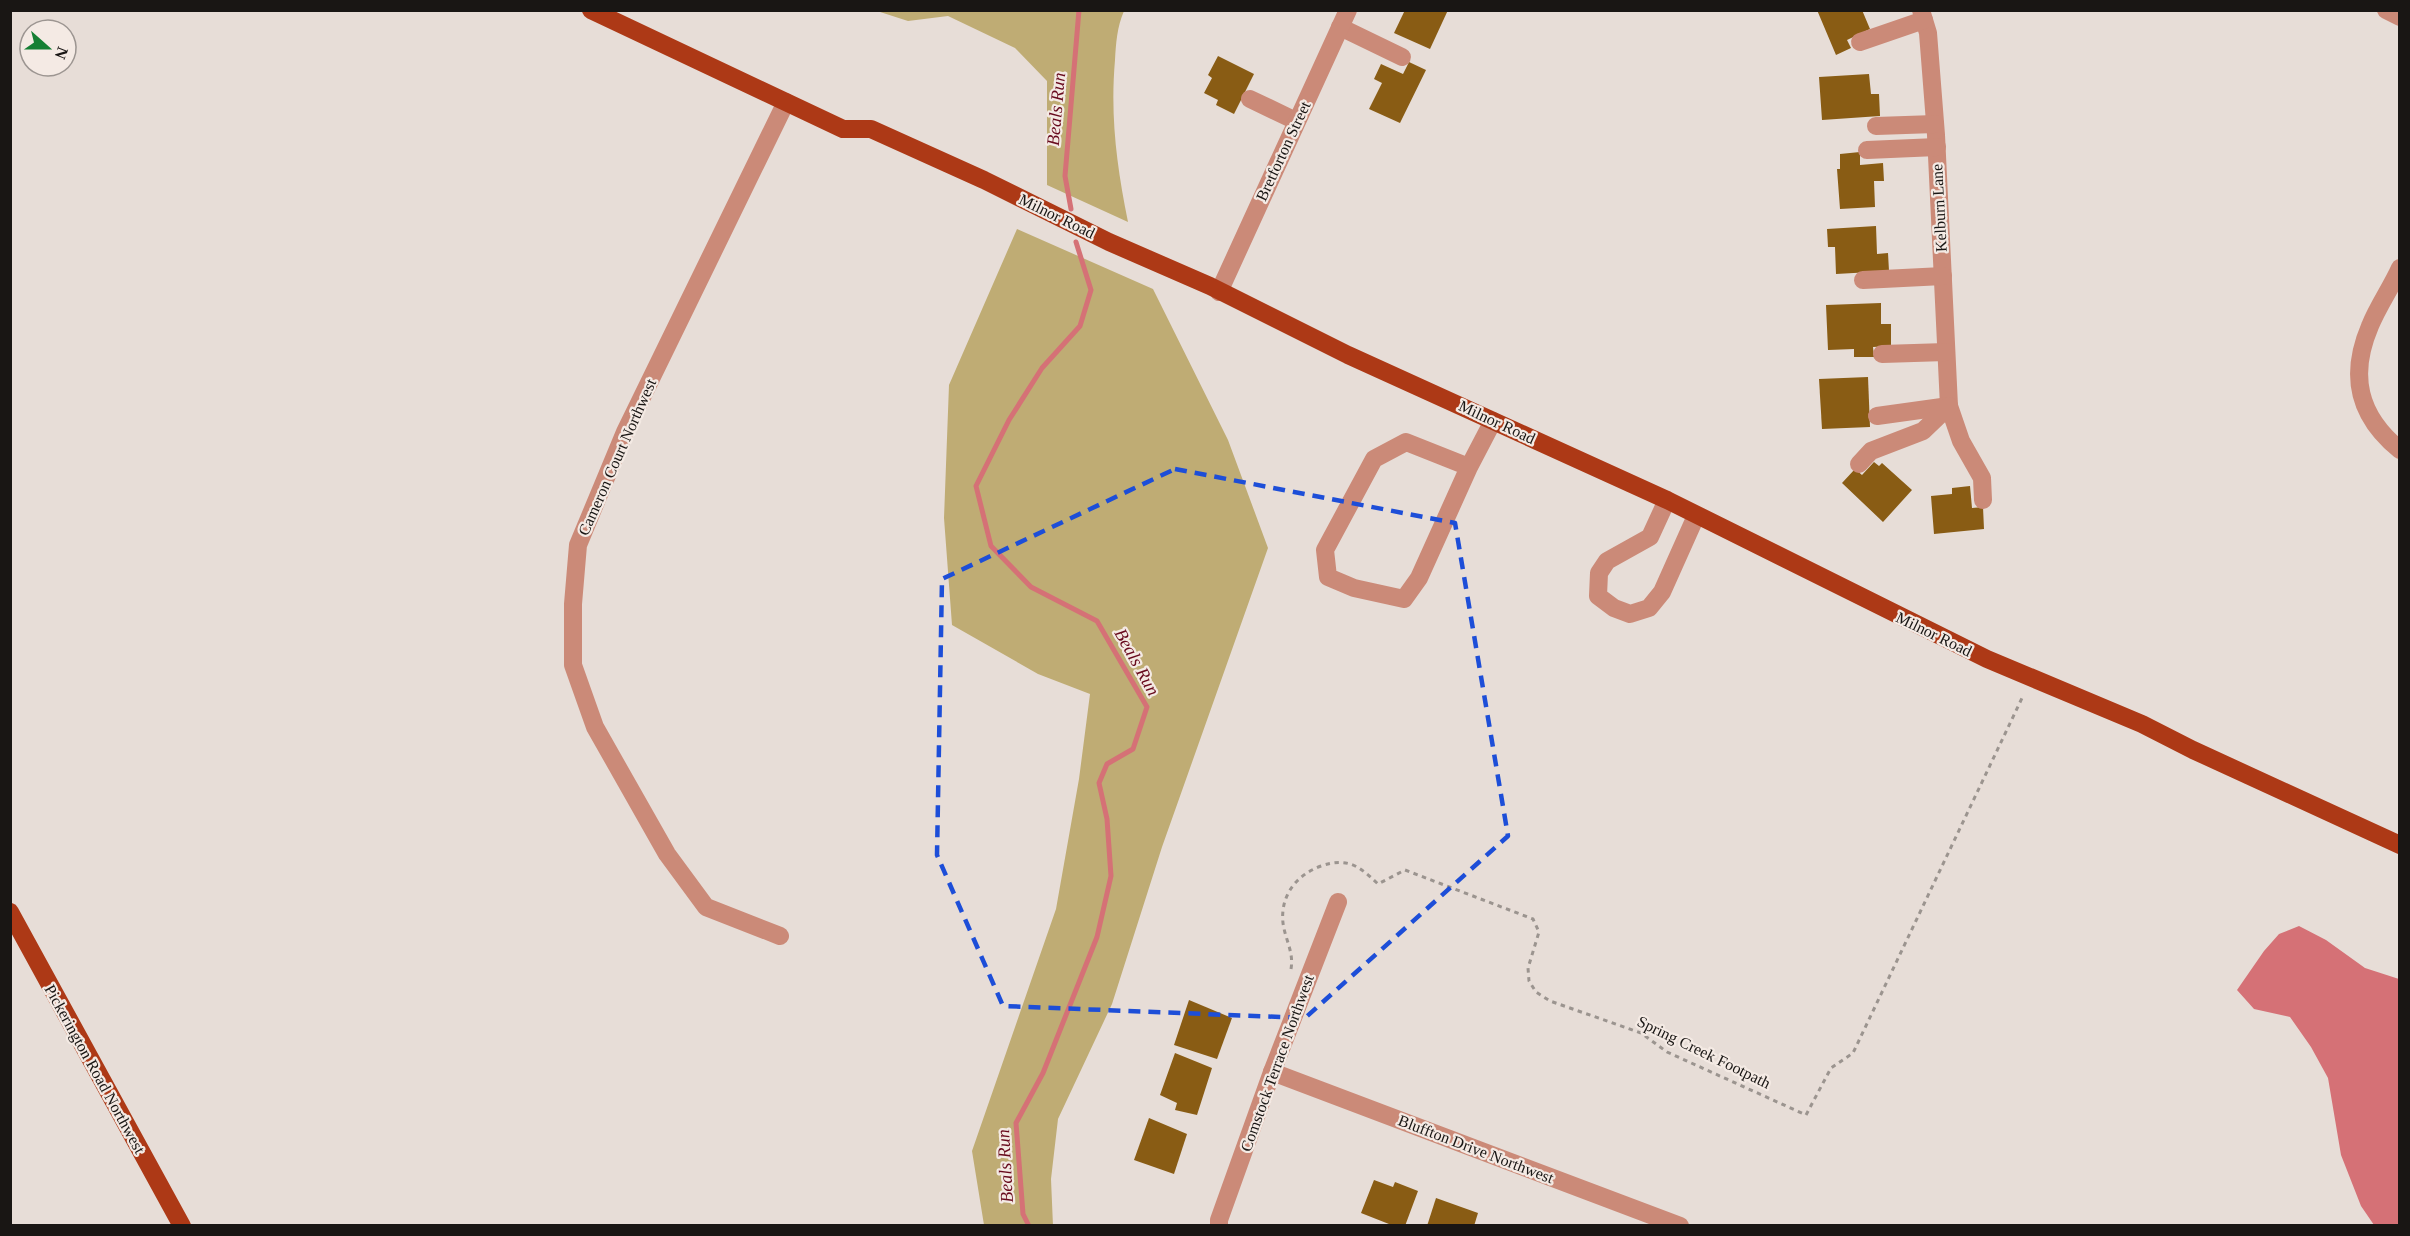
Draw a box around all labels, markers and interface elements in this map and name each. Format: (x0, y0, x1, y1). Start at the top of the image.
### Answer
north arrow (18, 18, 78, 78)
text: N (51, 45, 72, 62)
water label: Beals Run (1043, 72, 1069, 146)
street label: Bretforton Street (1252, 98, 1314, 204)
street label: Kelburn Lane (1928, 163, 1950, 253)
street label: Milnor Road (1016, 190, 1098, 242)
street label: Cameron Court Northwest (575, 375, 660, 538)
street label: Milnor Road (1456, 397, 1538, 447)
street label: Milnor Road (1893, 608, 1975, 660)
water label: Beals Run (1110, 625, 1164, 699)
street label: Comstock Terrace Northwest (1237, 972, 1317, 1154)
street label: Pickerington Road Northwest (41, 982, 149, 1157)
street label: Spring Creek Footpath (1634, 1012, 1773, 1092)
street label: Bluffton Drive Northwest (1396, 1111, 1557, 1187)
water label: Beals Run (993, 1129, 1017, 1203)

